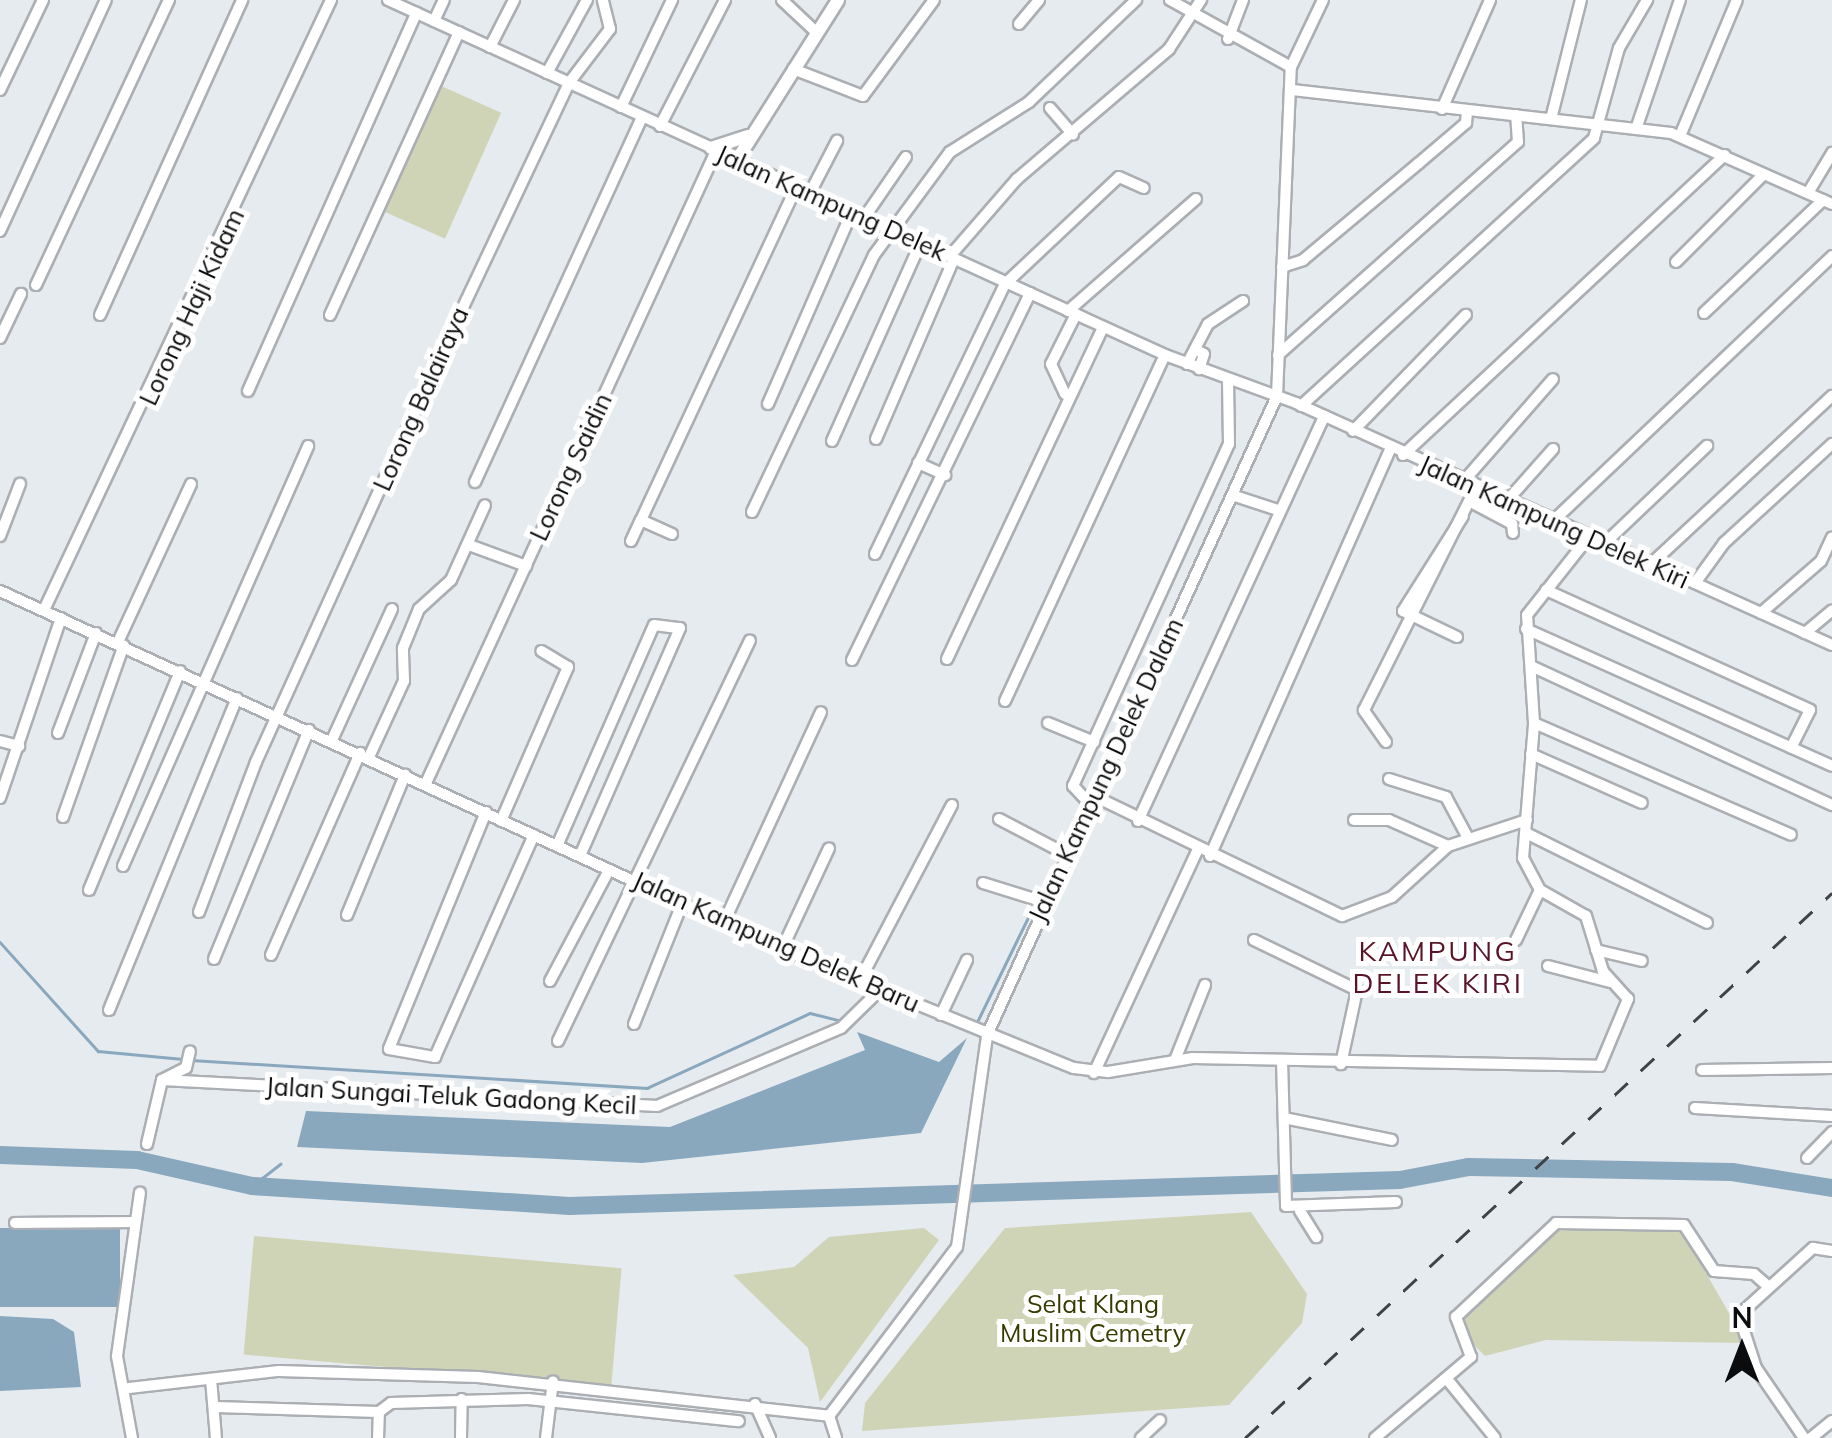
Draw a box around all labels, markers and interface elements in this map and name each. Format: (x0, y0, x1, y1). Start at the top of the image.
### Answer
street label: Jalan Kampung Delek (711, 139, 951, 267)
street label: Lorong Haji Kidam (133, 204, 251, 410)
street label: Lorong Balairaya (367, 302, 475, 496)
street label: Lorong Saidin (524, 388, 618, 546)
street label: Jalan Kampung Delek Kiri (1415, 449, 1693, 595)
street label: Jalan Kampung Delek Dalam (1022, 613, 1190, 927)
street label: Jalan Kampung Delek Baru (628, 865, 924, 1019)
district label: KAMPUNG DELEK KIRI (1353, 934, 1523, 1000)
street label: Jalan Sungai Teluk Gadong Kecil (265, 1071, 637, 1121)
park label: Selat Klang Muslim Cemetry (1000, 1290, 1186, 1349)
north arrow (1692, 1298, 1792, 1398)
text: N (1731, 1300, 1753, 1335)

